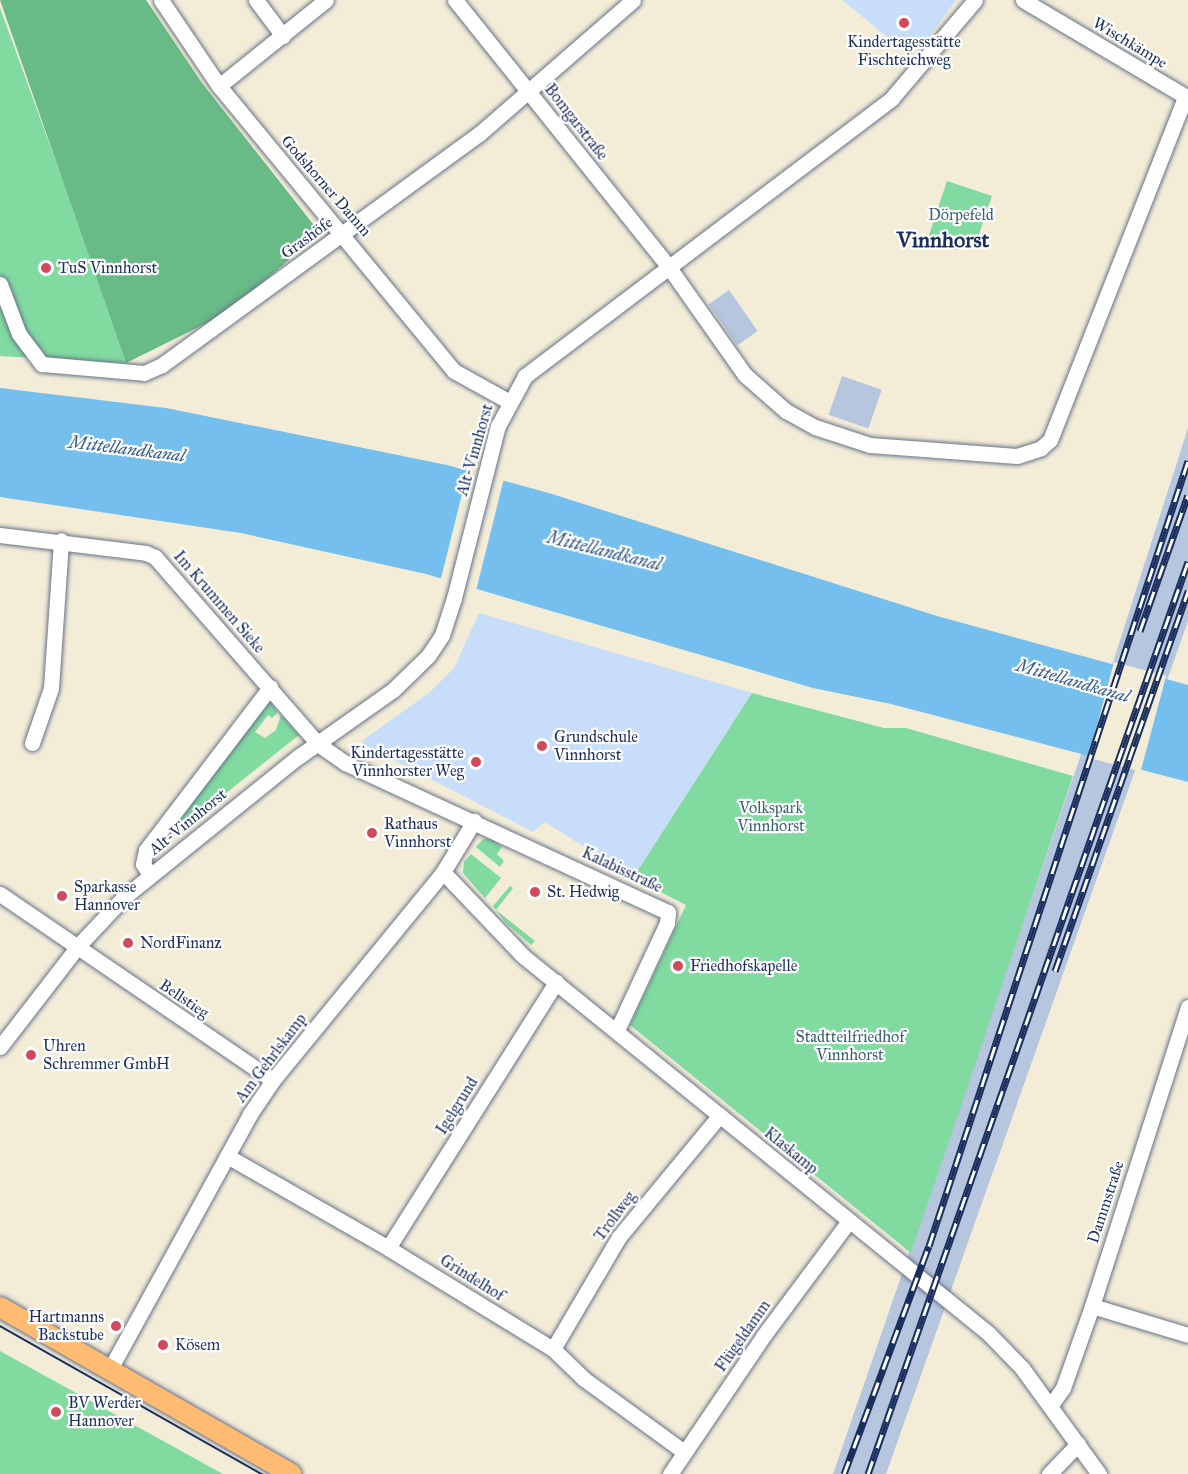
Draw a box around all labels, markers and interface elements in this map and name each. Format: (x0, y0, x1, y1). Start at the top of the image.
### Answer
street label: Wischkämpe (1089, 13, 1171, 73)
marker: Kindertagesstätte Fischteichweg (897, 16, 911, 30)
place label: Kindertagesstätte Fischteichweg (847, 32, 961, 70)
street label: Bomgarstraße (540, 80, 612, 164)
street label: Godshorner Damm (277, 131, 375, 241)
park label: Dörpefeld (928, 205, 994, 225)
street label: Grashöfe (277, 213, 337, 263)
district label: Vinnhorst (897, 227, 989, 253)
place label: TuS Vinnhorst (58, 258, 157, 278)
marker: TuS Vinnhorst (39, 261, 53, 275)
street label: Alt-Vinnhorst (453, 402, 497, 498)
water label: Mittellandkanal (68, 431, 186, 467)
water label: Mittellandkanal (545, 526, 663, 576)
street label: Im Krummen Sieke (169, 547, 269, 657)
water label: Mittellandkanal (1014, 654, 1132, 708)
place label: Grundschule Vinnhorst (554, 727, 638, 765)
marker: Grundschule Vinnhorst (535, 739, 549, 753)
place label: Kindertagesstätte Vinnhorster Weg (350, 743, 464, 781)
marker: Kindertagesstätte Vinnhorster Weg (469, 755, 483, 769)
street label: Alt-Vinnhorst (145, 785, 231, 859)
park label: Volkspark Vinnhorst (737, 798, 805, 836)
place label: Rathaus Vinnhorst (384, 814, 451, 852)
marker: Rathaus Vinnhorst (365, 826, 379, 840)
street label: Kalabisstraße (579, 843, 665, 897)
place label: Sparkasse Hannover (74, 877, 140, 915)
place label: St. Hedwig (547, 882, 619, 902)
marker: St. Hedwig (528, 885, 542, 899)
marker: Sparkasse Hannover (55, 889, 69, 903)
place label: NordFinanz (140, 933, 222, 953)
marker: NordFinanz (121, 936, 135, 950)
place label: Friedhofskapelle (690, 956, 797, 976)
marker: Friedhofskapelle (671, 959, 685, 973)
street label: Bellstieg (155, 975, 213, 1023)
street label: Am Gehrlskamp (231, 1010, 311, 1106)
park label: Stadtteilfriedhof Vinnhorst (795, 1027, 905, 1065)
place label: Uhren Schremmer GmbH (43, 1036, 170, 1074)
marker: Uhren Schremmer GmbH (24, 1048, 38, 1062)
street label: Igelgrund (432, 1074, 482, 1138)
street label: Klaskamp (760, 1123, 822, 1179)
street label: Dammstraße (1084, 1158, 1128, 1246)
street label: Trollweg (590, 1187, 640, 1245)
street label: Grindelhof (436, 1251, 508, 1305)
street label: Flügeldamm (711, 1296, 775, 1376)
place label: Hartmanns Backstube (28, 1307, 104, 1345)
marker: Hartmanns Backstube (109, 1319, 123, 1333)
place label: Kösem (175, 1335, 220, 1355)
marker: Kösem (156, 1338, 170, 1352)
place label: BV Werder Hannover (68, 1393, 141, 1431)
marker: BV Werder Hannover (49, 1405, 63, 1419)

